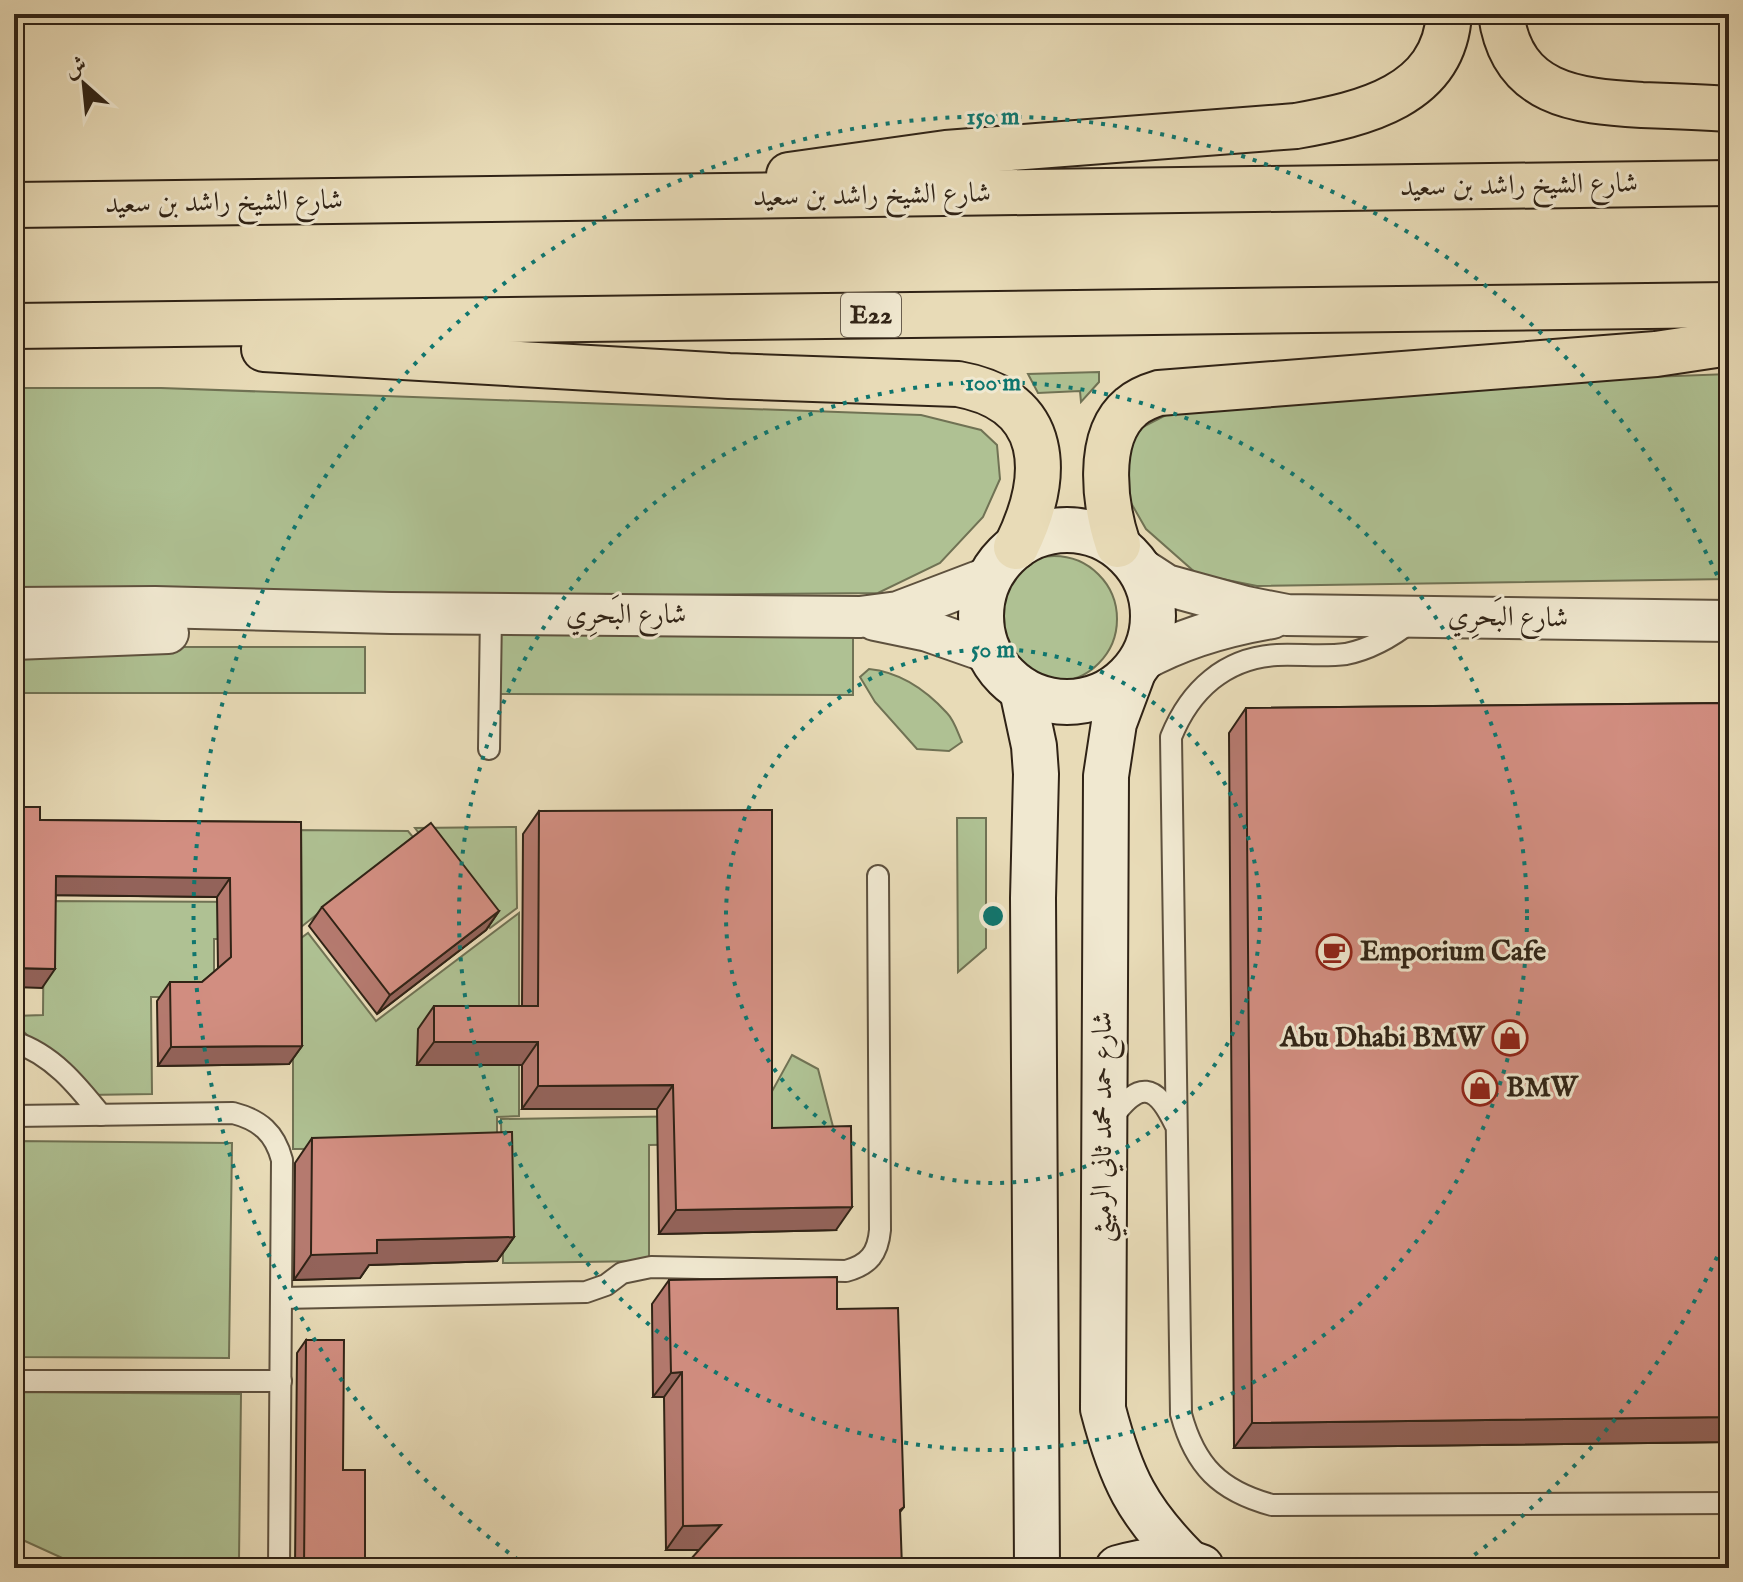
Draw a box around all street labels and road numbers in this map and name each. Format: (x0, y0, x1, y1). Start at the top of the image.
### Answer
street label: شارع الشيخ راشد بن سعيد (1400, 166, 1638, 211)
street label: شارع الشيخ راشد بن سعيد (753, 176, 991, 221)
street label: شارع الشيخ راشد بن سعيد (105, 183, 343, 228)
road number: E22 (841, 293, 901, 337)
street label: شارع البَحرِي (566, 593, 686, 637)
street label: شارع البَحرِي (1447, 594, 1569, 641)
street label: شارع حمد محمد ثاني الرميثي (1086, 1011, 1128, 1243)

